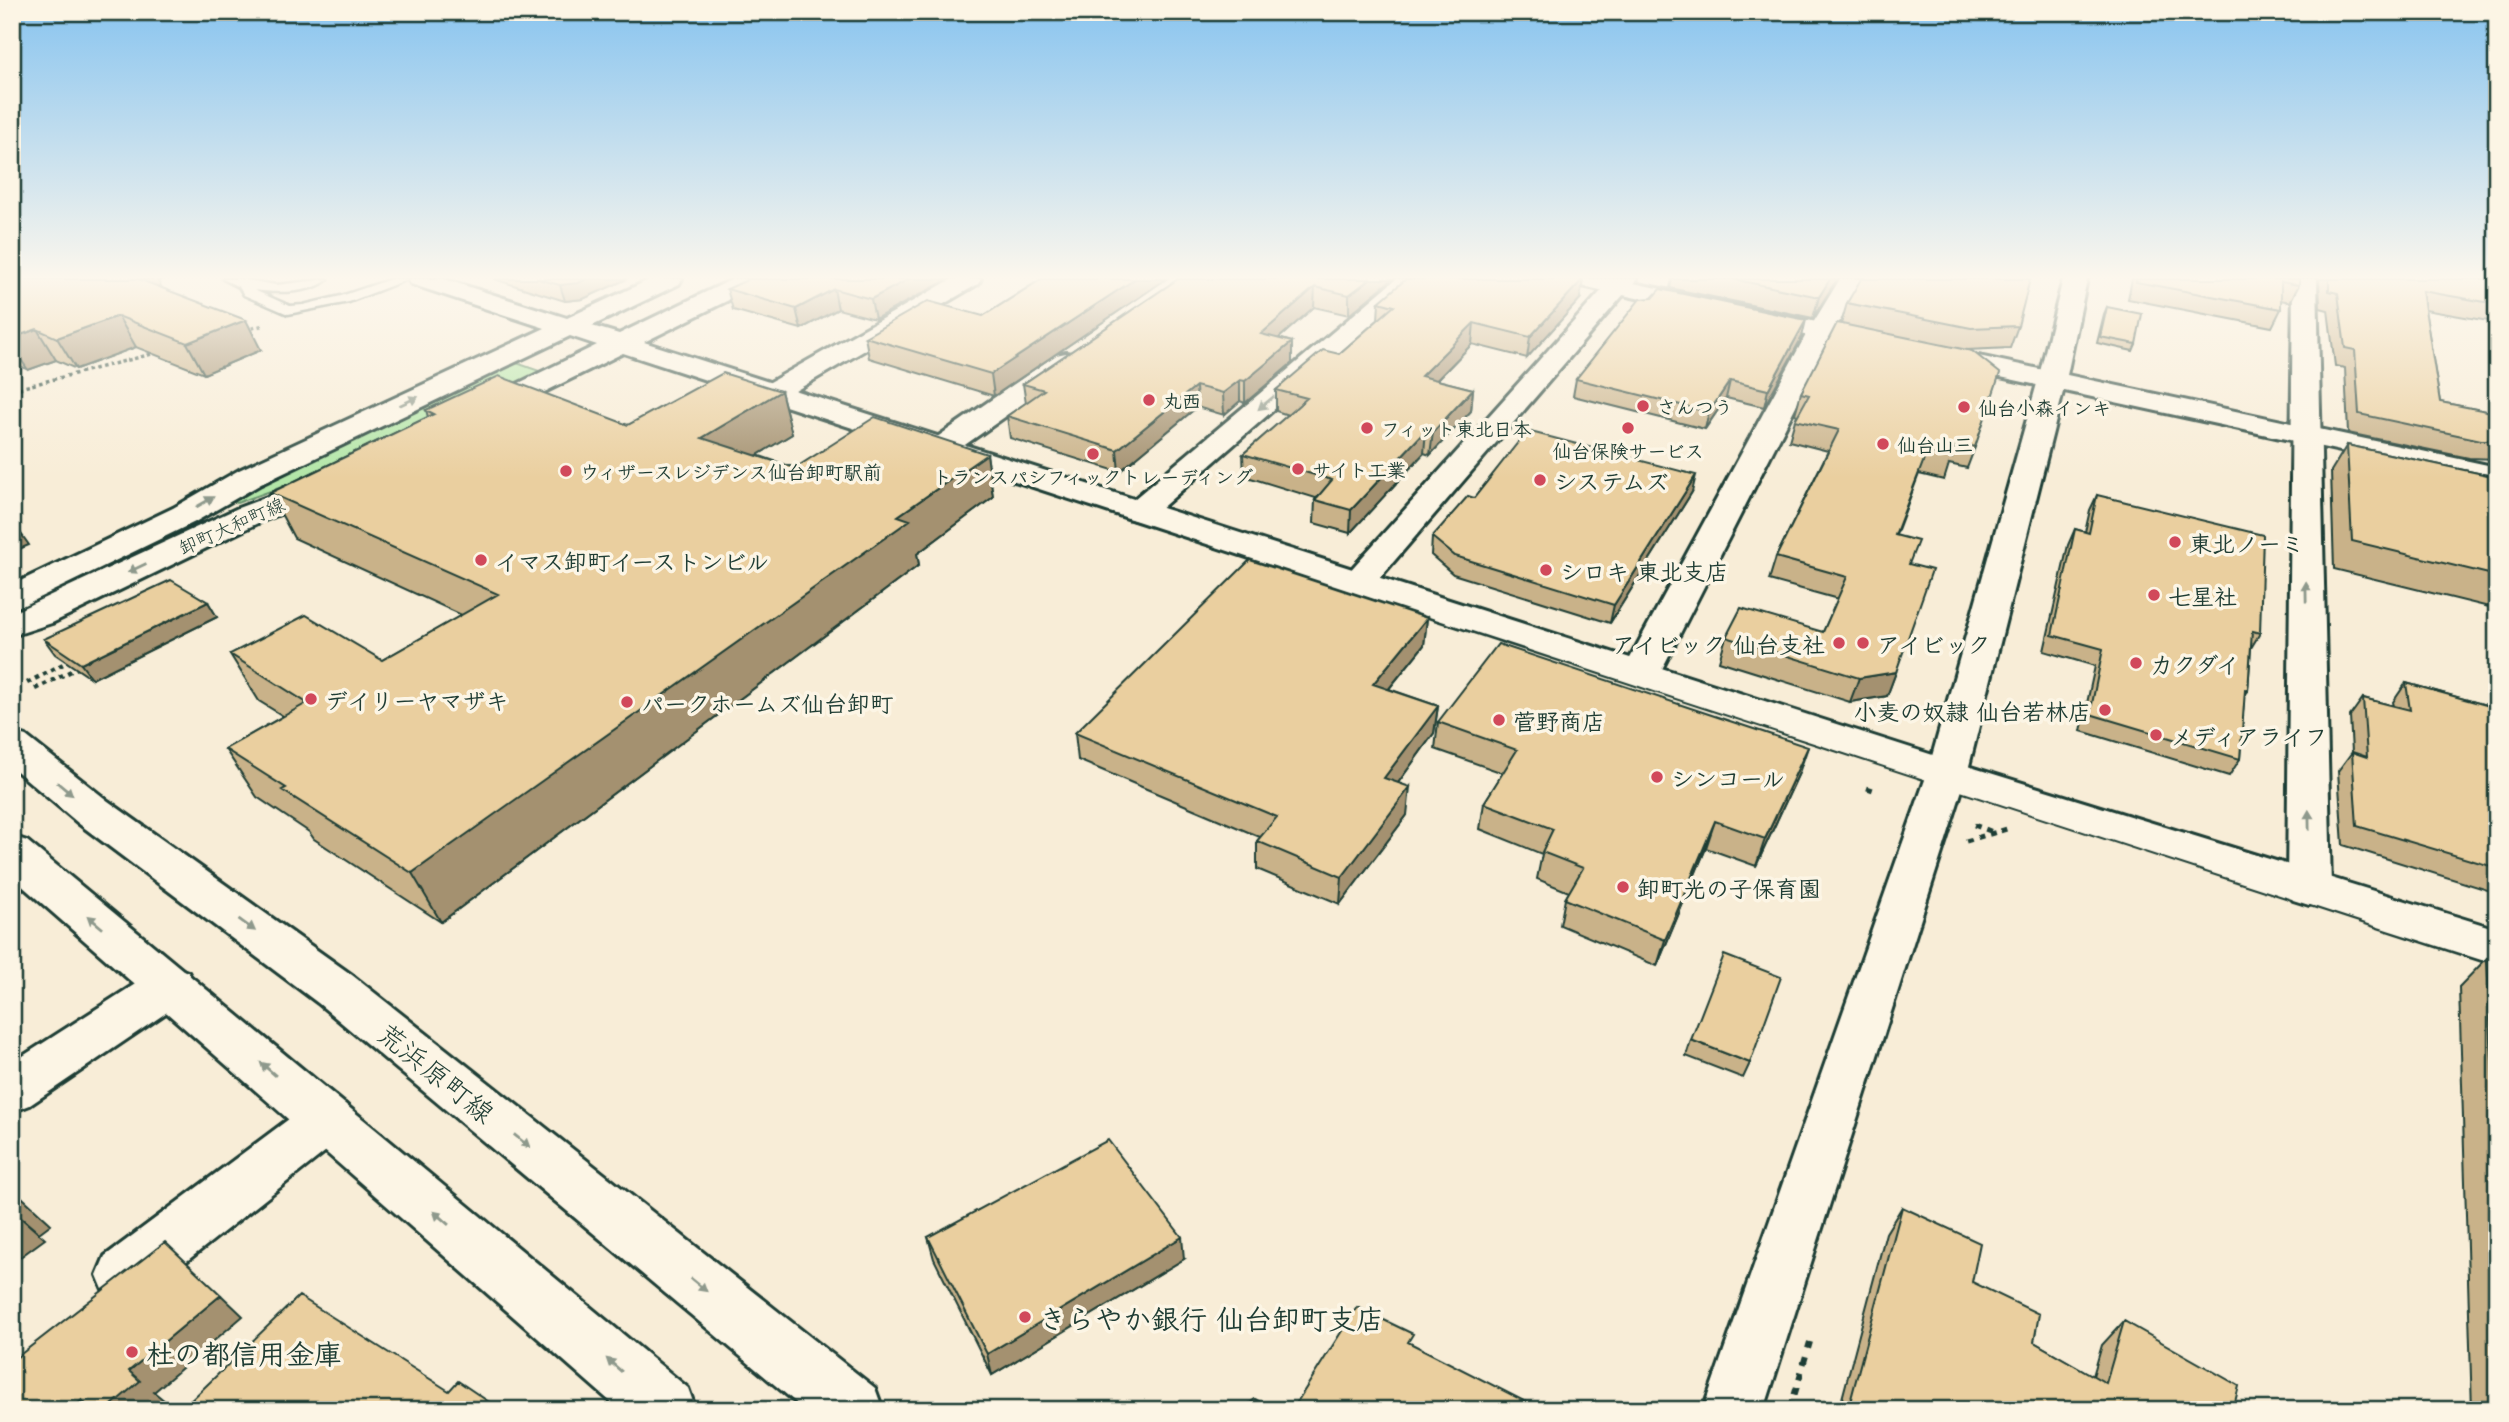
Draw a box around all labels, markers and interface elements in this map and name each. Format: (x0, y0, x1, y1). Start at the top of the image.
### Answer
place label: 丸西 (1163, 386, 1201, 414)
marker: 丸西 (1141, 392, 1157, 408)
place label: さんつう (1657, 392, 1733, 420)
place label: 仙台小森インキ (1978, 393, 2111, 421)
one-way arrow (1258, 395, 1276, 410)
one-way arrow (399, 396, 419, 407)
marker: さんつう (1635, 398, 1651, 414)
marker: 仙台小森インキ (1956, 399, 1972, 415)
place label: フィット東北日本 (1381, 414, 1531, 442)
marker: フィット東北日本 (1359, 420, 1375, 436)
marker: 仙台保険サービス (1620, 420, 1636, 436)
place label: 仙台山三 (1897, 430, 1973, 458)
place label: 仙台保険サービス (1552, 436, 1704, 464)
marker: 仙台山三 (1875, 436, 1891, 452)
marker: トランスパシフィックトレーディング (1085, 446, 1101, 462)
place label: サイト工業 (1312, 455, 1406, 483)
place label: ウィザースレジデンス仙台卸町駅前 (580, 457, 882, 485)
marker: サイト工業 (1290, 461, 1306, 477)
place label: トランスパシフィックトレーディング (933, 462, 1253, 490)
marker: ウィザースレジデンス仙台卸町駅前 (558, 463, 574, 479)
place label: システムズ (1554, 463, 1669, 498)
marker: システムズ (1532, 472, 1548, 488)
street label: 卸町大和町線 (173, 489, 289, 561)
one-way arrow (196, 496, 215, 509)
place label: 東北ノーミ (2189, 525, 2304, 560)
marker: 東北ノーミ (2167, 534, 2183, 550)
place label: イマス卸町イーストンビル (495, 543, 769, 578)
marker: イマス卸町イーストンビル (473, 552, 489, 568)
place label: シロキ 東北支店 (1560, 553, 1728, 588)
marker: シロキ 東北支店 (1538, 562, 1554, 578)
one-way arrow (127, 563, 147, 574)
place label: 七星社 (2168, 578, 2237, 613)
one-way arrow (2300, 581, 2312, 603)
marker: 七星社 (2146, 587, 2162, 603)
place label: アイビック 仙台支社 (1612, 626, 1825, 661)
place label: アイビック (1877, 626, 1991, 661)
marker: アイビック 仙台支社 (1831, 635, 1847, 651)
marker: アイビック (1855, 635, 1871, 651)
place label: カクダイ (2150, 646, 2239, 681)
marker: カクダイ (2128, 655, 2144, 671)
place label: デイリーヤマザキ (325, 682, 509, 717)
place label: パークホームズ仙台卸町 (641, 685, 893, 720)
marker: デイリーヤマザキ (303, 691, 319, 707)
place label: 小麦の奴隷 仙台若林店 (1854, 693, 2091, 728)
marker: パークホームズ仙台卸町 (619, 694, 635, 710)
marker: 小麦の奴隷 仙台若林店 (2097, 702, 2113, 718)
place label: 菅野商店 (1513, 703, 1605, 738)
marker: 菅野商店 (1491, 712, 1507, 728)
place label: メディアライフ (2170, 718, 2328, 753)
marker: メディアライフ (2148, 727, 2164, 743)
place label: シンコール (1671, 760, 1785, 795)
marker: シンコール (1649, 769, 1665, 785)
one-way arrow (56, 781, 73, 796)
one-way arrow (2303, 809, 2314, 831)
place label: 卸町光の子保育園 (1637, 870, 1821, 905)
marker: 卸町光の子保育園 (1615, 879, 1631, 895)
one-way arrow (87, 915, 104, 930)
one-way arrow (238, 918, 256, 932)
street label: 荒浜原町線 (369, 1011, 505, 1133)
one-way arrow (260, 1062, 277, 1077)
one-way arrow (514, 1133, 531, 1148)
one-way arrow (432, 1210, 450, 1226)
one-way arrow (689, 1277, 707, 1292)
place label: きらやか銀行 仙台卸町支店 (1039, 1296, 1384, 1339)
marker: きらやか銀行 仙台卸町支店 (1017, 1309, 1033, 1325)
place label: 杜の都信用金庫 (146, 1331, 342, 1374)
marker: 杜の都信用金庫 (124, 1344, 140, 1360)
one-way arrow (605, 1358, 622, 1373)

